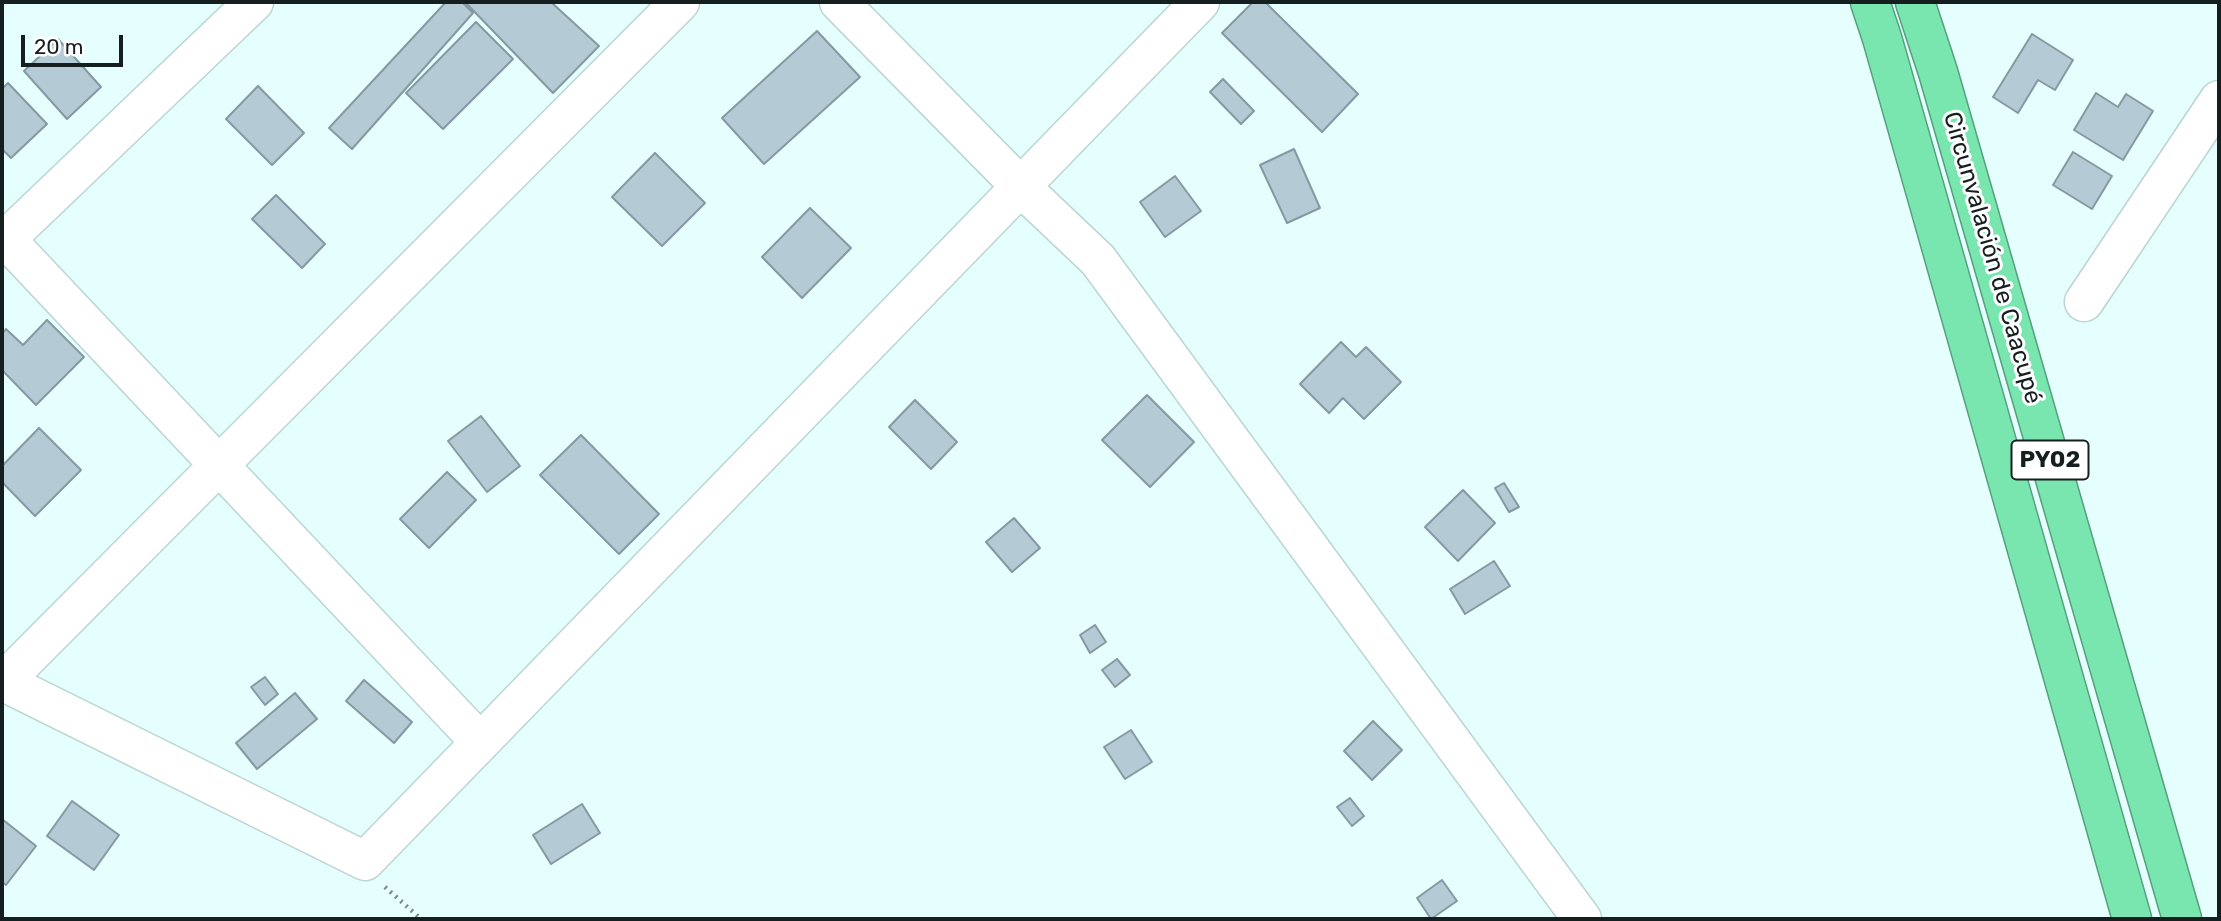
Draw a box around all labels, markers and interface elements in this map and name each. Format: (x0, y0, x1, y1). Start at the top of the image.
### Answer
scale bar (24, 21, 126, 65)
text: 20 m (34, 34, 83, 59)
street label: Circunvalación de Caacupé (1936, 109, 2048, 407)
road number: PY02 (2011, 440, 2088, 480)

